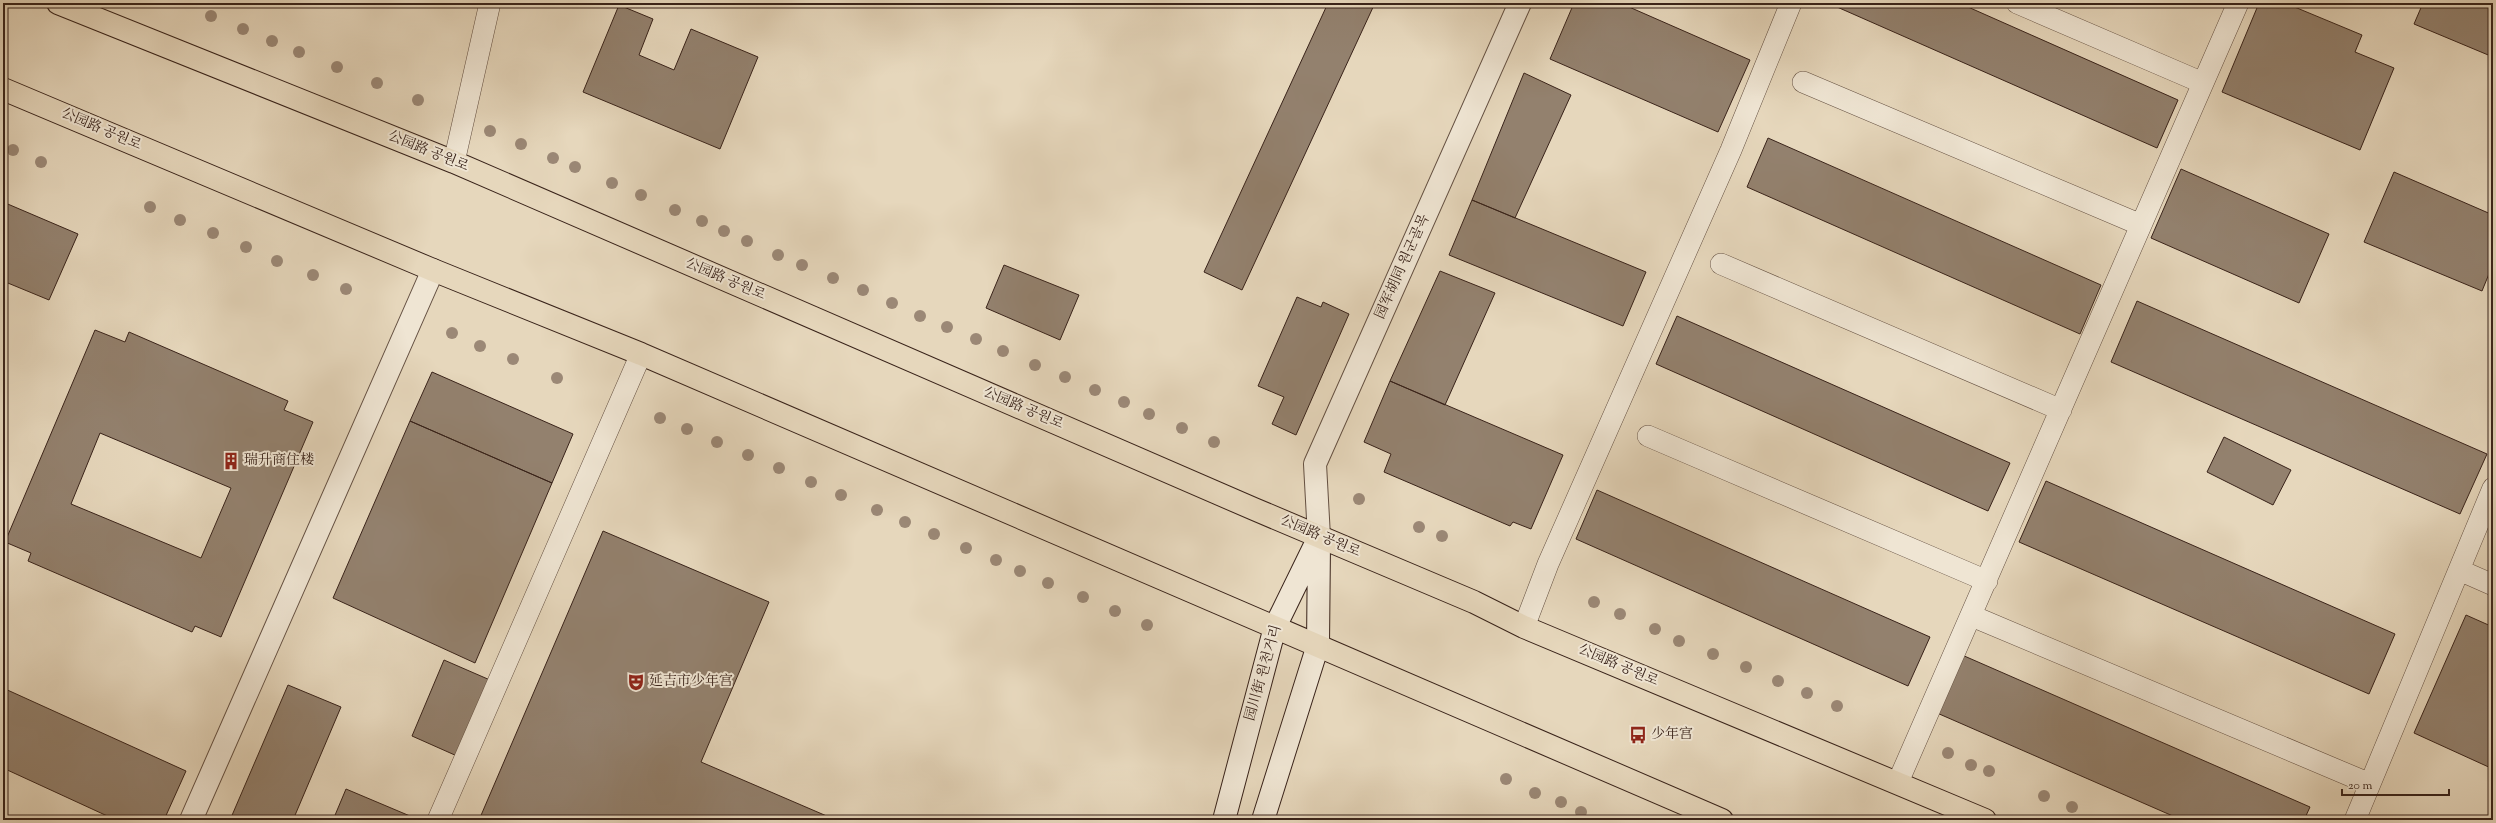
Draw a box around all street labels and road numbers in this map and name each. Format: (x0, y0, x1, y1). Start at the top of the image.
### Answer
street label: 公园路 공원로 (58, 104, 145, 156)
street label: 公园路 공원로 (385, 127, 472, 177)
street label: 园军胡同 원군골목 (1371, 211, 1435, 323)
street label: 公园路 공원로 (682, 254, 769, 306)
street label: 公园路 공원로 (980, 383, 1067, 435)
street label: 公园路 공원로 (1277, 511, 1364, 563)
street label: 园川街 원천거리 (1241, 623, 1287, 723)
street label: 公园路 공원로 (1575, 640, 1662, 692)

